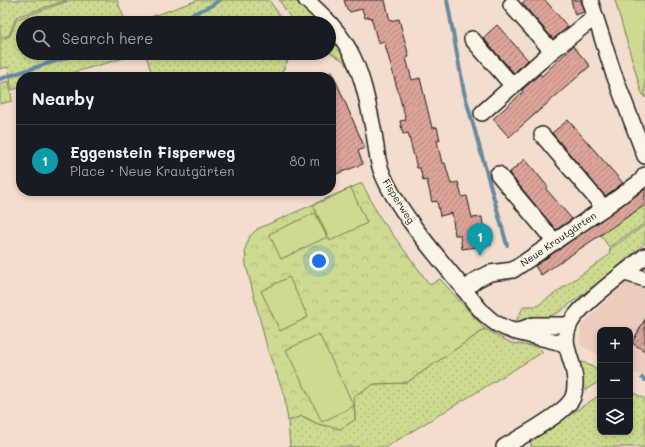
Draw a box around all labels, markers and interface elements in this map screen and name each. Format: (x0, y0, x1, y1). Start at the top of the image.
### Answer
search box (16, 16, 336, 60)
icon: search (30, 27, 52, 49)
text: Search here (62, 28, 153, 48)
text: Nearby (32, 87, 94, 109)
text: Eggenstein Fisperweg (70, 142, 235, 162)
text: 1 (42, 152, 48, 169)
text: 80 m (290, 152, 320, 169)
text: Place · Neue Krautgärten (70, 162, 234, 179)
street label: Fisperweg (380, 176, 418, 226)
street label: Neue Krautgärten (517, 208, 599, 270)
pin: 1 (467, 223, 493, 256)
your location (309, 251, 329, 271)
map controls (597, 327, 633, 435)
button: + (597, 327, 633, 363)
button: − (597, 363, 633, 399)
button: layers (597, 399, 633, 435)

